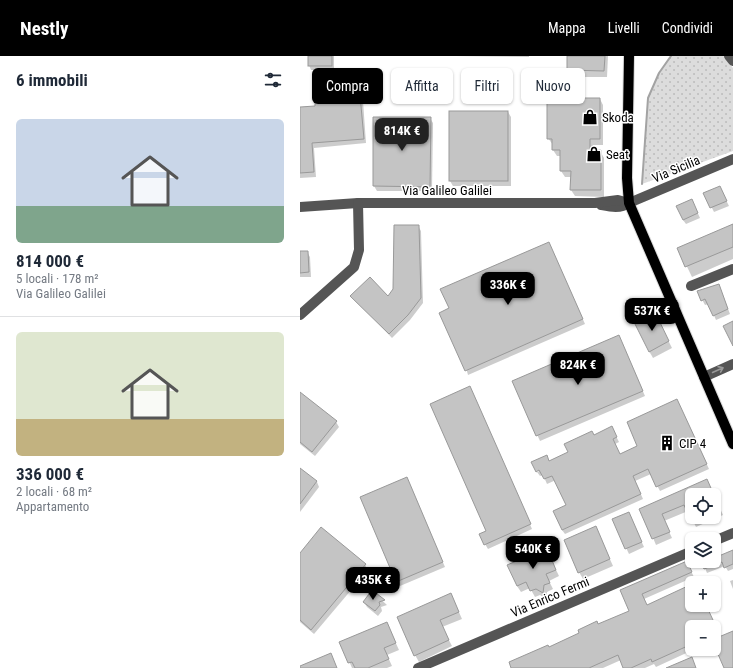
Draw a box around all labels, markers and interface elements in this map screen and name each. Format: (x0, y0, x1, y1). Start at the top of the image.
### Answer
text: Nestly (20, 17, 68, 40)
text: Mappa (548, 20, 586, 36)
text: Livelli (608, 20, 640, 36)
text: Condividi (662, 20, 713, 36)
chip: Compra (312, 68, 383, 104)
chip: Affitta (391, 68, 453, 104)
chip: Filtri (461, 68, 513, 104)
chip: Nuovo (521, 68, 585, 104)
icon: filters (262, 69, 284, 91)
text: 6 immobili (16, 70, 88, 90)
shop icon: Skoda (581, 108, 599, 126)
place label: Skoda (602, 110, 634, 125)
pin: 814K € (369, 118, 435, 152)
text: 814K € (384, 123, 420, 138)
icon: home (114, 145, 186, 217)
shop icon: Seat (585, 145, 603, 163)
place label: Seat (606, 147, 629, 162)
street label: Via Sicilia (650, 152, 702, 186)
street label: Via Galileo Galilei (402, 183, 492, 198)
text: 814 000 € (16, 251, 84, 271)
text: 5 locali · 178 m² (16, 271, 99, 286)
pin: 336K € (475, 272, 541, 306)
text: 336K € (490, 277, 526, 292)
text: Via Galileo Galilei (16, 286, 106, 301)
pin: 537K € (619, 298, 685, 332)
text: 537K € (634, 303, 670, 318)
pin: 824K € (545, 352, 611, 386)
text: 824K € (560, 357, 596, 372)
icon: home (114, 358, 186, 430)
one-way arrow (712, 366, 724, 374)
building icon: CIP 4 (658, 434, 676, 452)
place label: CIP 4 (679, 436, 707, 451)
text: 336 000 € (16, 464, 84, 484)
text: 2 locali · 68 m² (16, 484, 92, 499)
map controls (685, 488, 721, 656)
button: locate (685, 488, 721, 524)
text: Appartamento (16, 499, 89, 514)
button: layers (685, 532, 721, 568)
pin: 540K € (500, 536, 566, 570)
text: 540K € (515, 541, 551, 556)
pin: 435K € (340, 567, 406, 601)
text: 435K € (355, 572, 391, 587)
street label: Via Enrico Fermi (509, 574, 591, 620)
button: + (685, 576, 721, 612)
button: − (685, 620, 721, 656)

